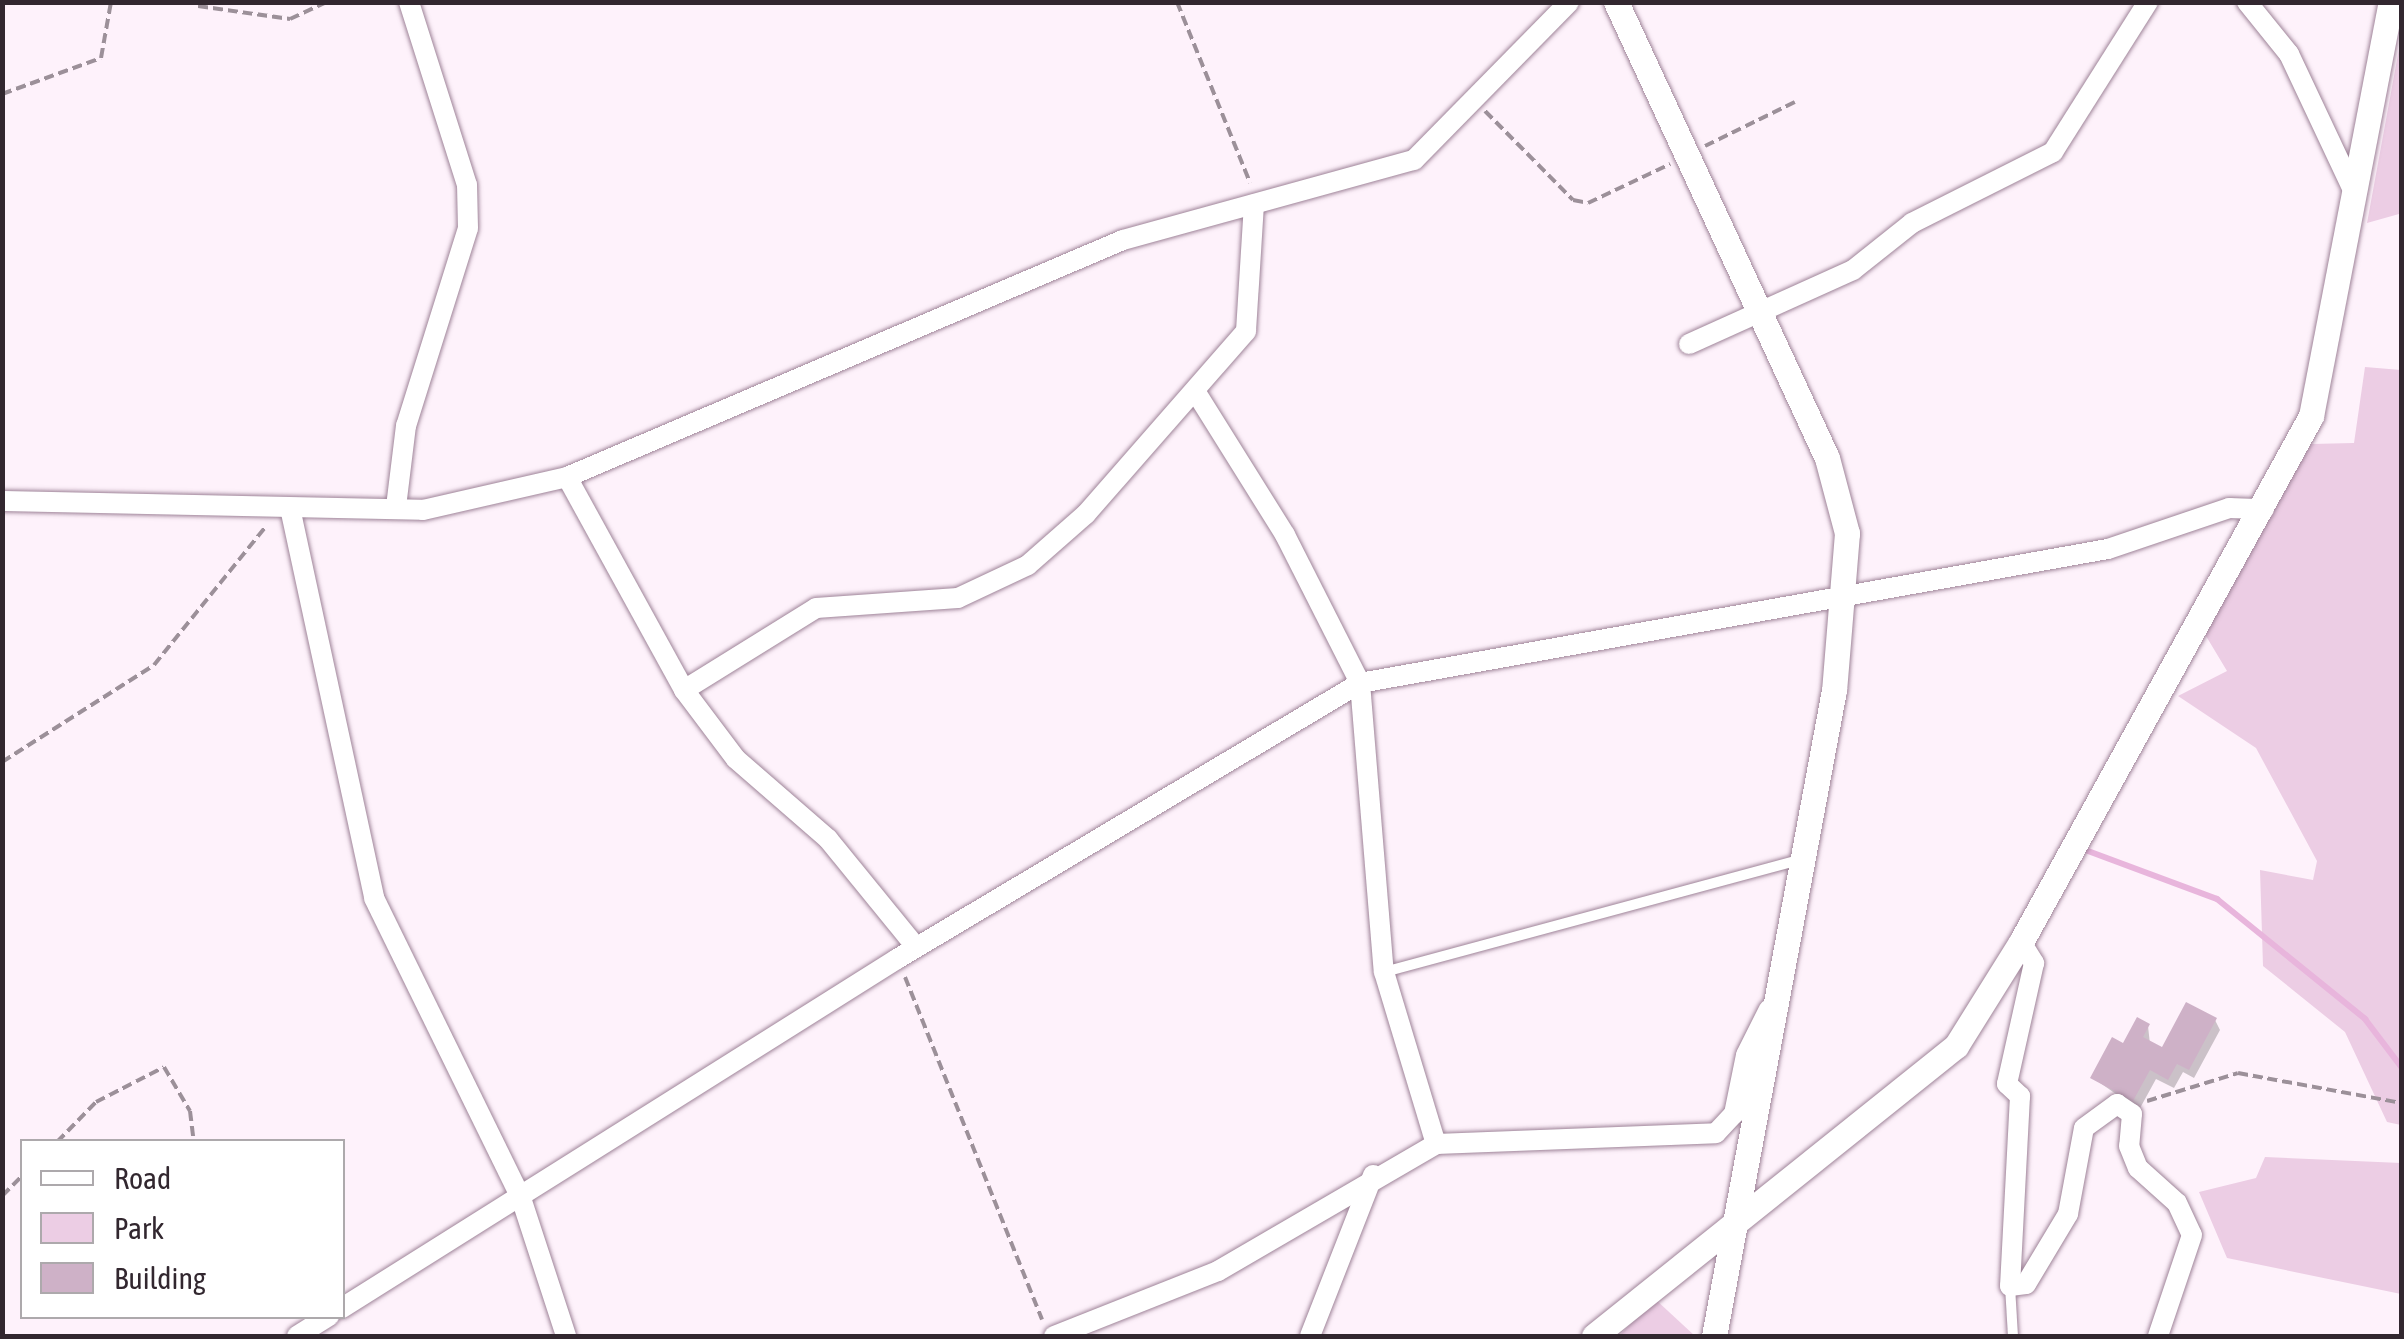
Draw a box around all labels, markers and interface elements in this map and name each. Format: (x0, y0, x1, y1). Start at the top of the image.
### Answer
legend (20, 1139, 345, 1319)
text: Road (114, 1161, 171, 1195)
text: Park (114, 1211, 164, 1245)
text: Building (114, 1261, 206, 1295)

